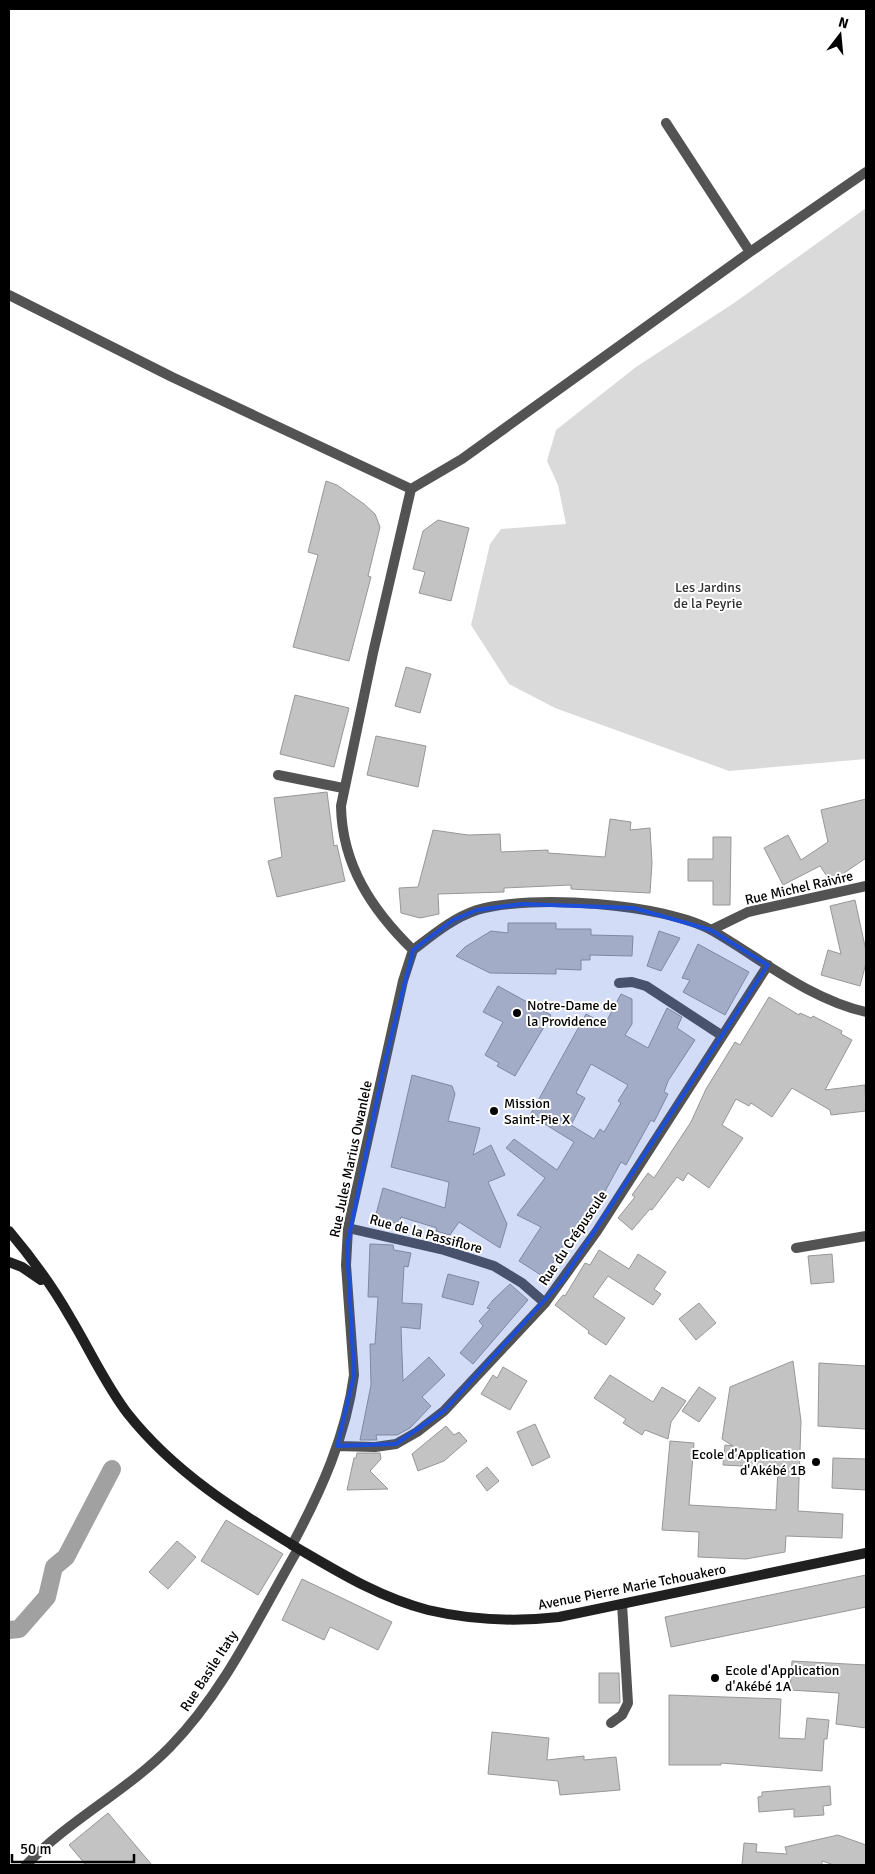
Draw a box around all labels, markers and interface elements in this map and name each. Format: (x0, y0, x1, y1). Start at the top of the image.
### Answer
north arrow (815, 10, 865, 60)
text: N (836, 13, 850, 32)
park label: Les Jardins de la Peyrie (674, 579, 742, 612)
street label: Rue Michel Raivire (743, 867, 855, 909)
place label: Notre-Dame de la Providence (527, 997, 617, 1030)
marker: Notre-Dame de la Providence (511, 1007, 523, 1019)
street label: Rue Jules Marius Owanlele (326, 1079, 376, 1239)
place label: Mission Saint-Pie X (504, 1095, 570, 1128)
marker: Mission Saint-Pie X (488, 1105, 500, 1117)
street label: Rue du Crépuscule (535, 1187, 611, 1289)
street label: Rue de la Passiflore (368, 1211, 484, 1257)
place label: Ecole d'Application d'Akébé 1B (692, 1446, 806, 1479)
marker: Ecole d'Application d'Akébé 1B (810, 1456, 822, 1468)
street label: Avenue Pierre Marie Tchouakero (536, 1560, 728, 1614)
street label: Rue Basile Itaty (177, 1627, 242, 1715)
place label: Ecole d'Application d'Akébé 1A (725, 1662, 839, 1695)
marker: Ecole d'Application d'Akébé 1A (709, 1672, 721, 1684)
scale bar (12, 1832, 135, 1864)
text: 50 m (20, 1840, 51, 1858)

